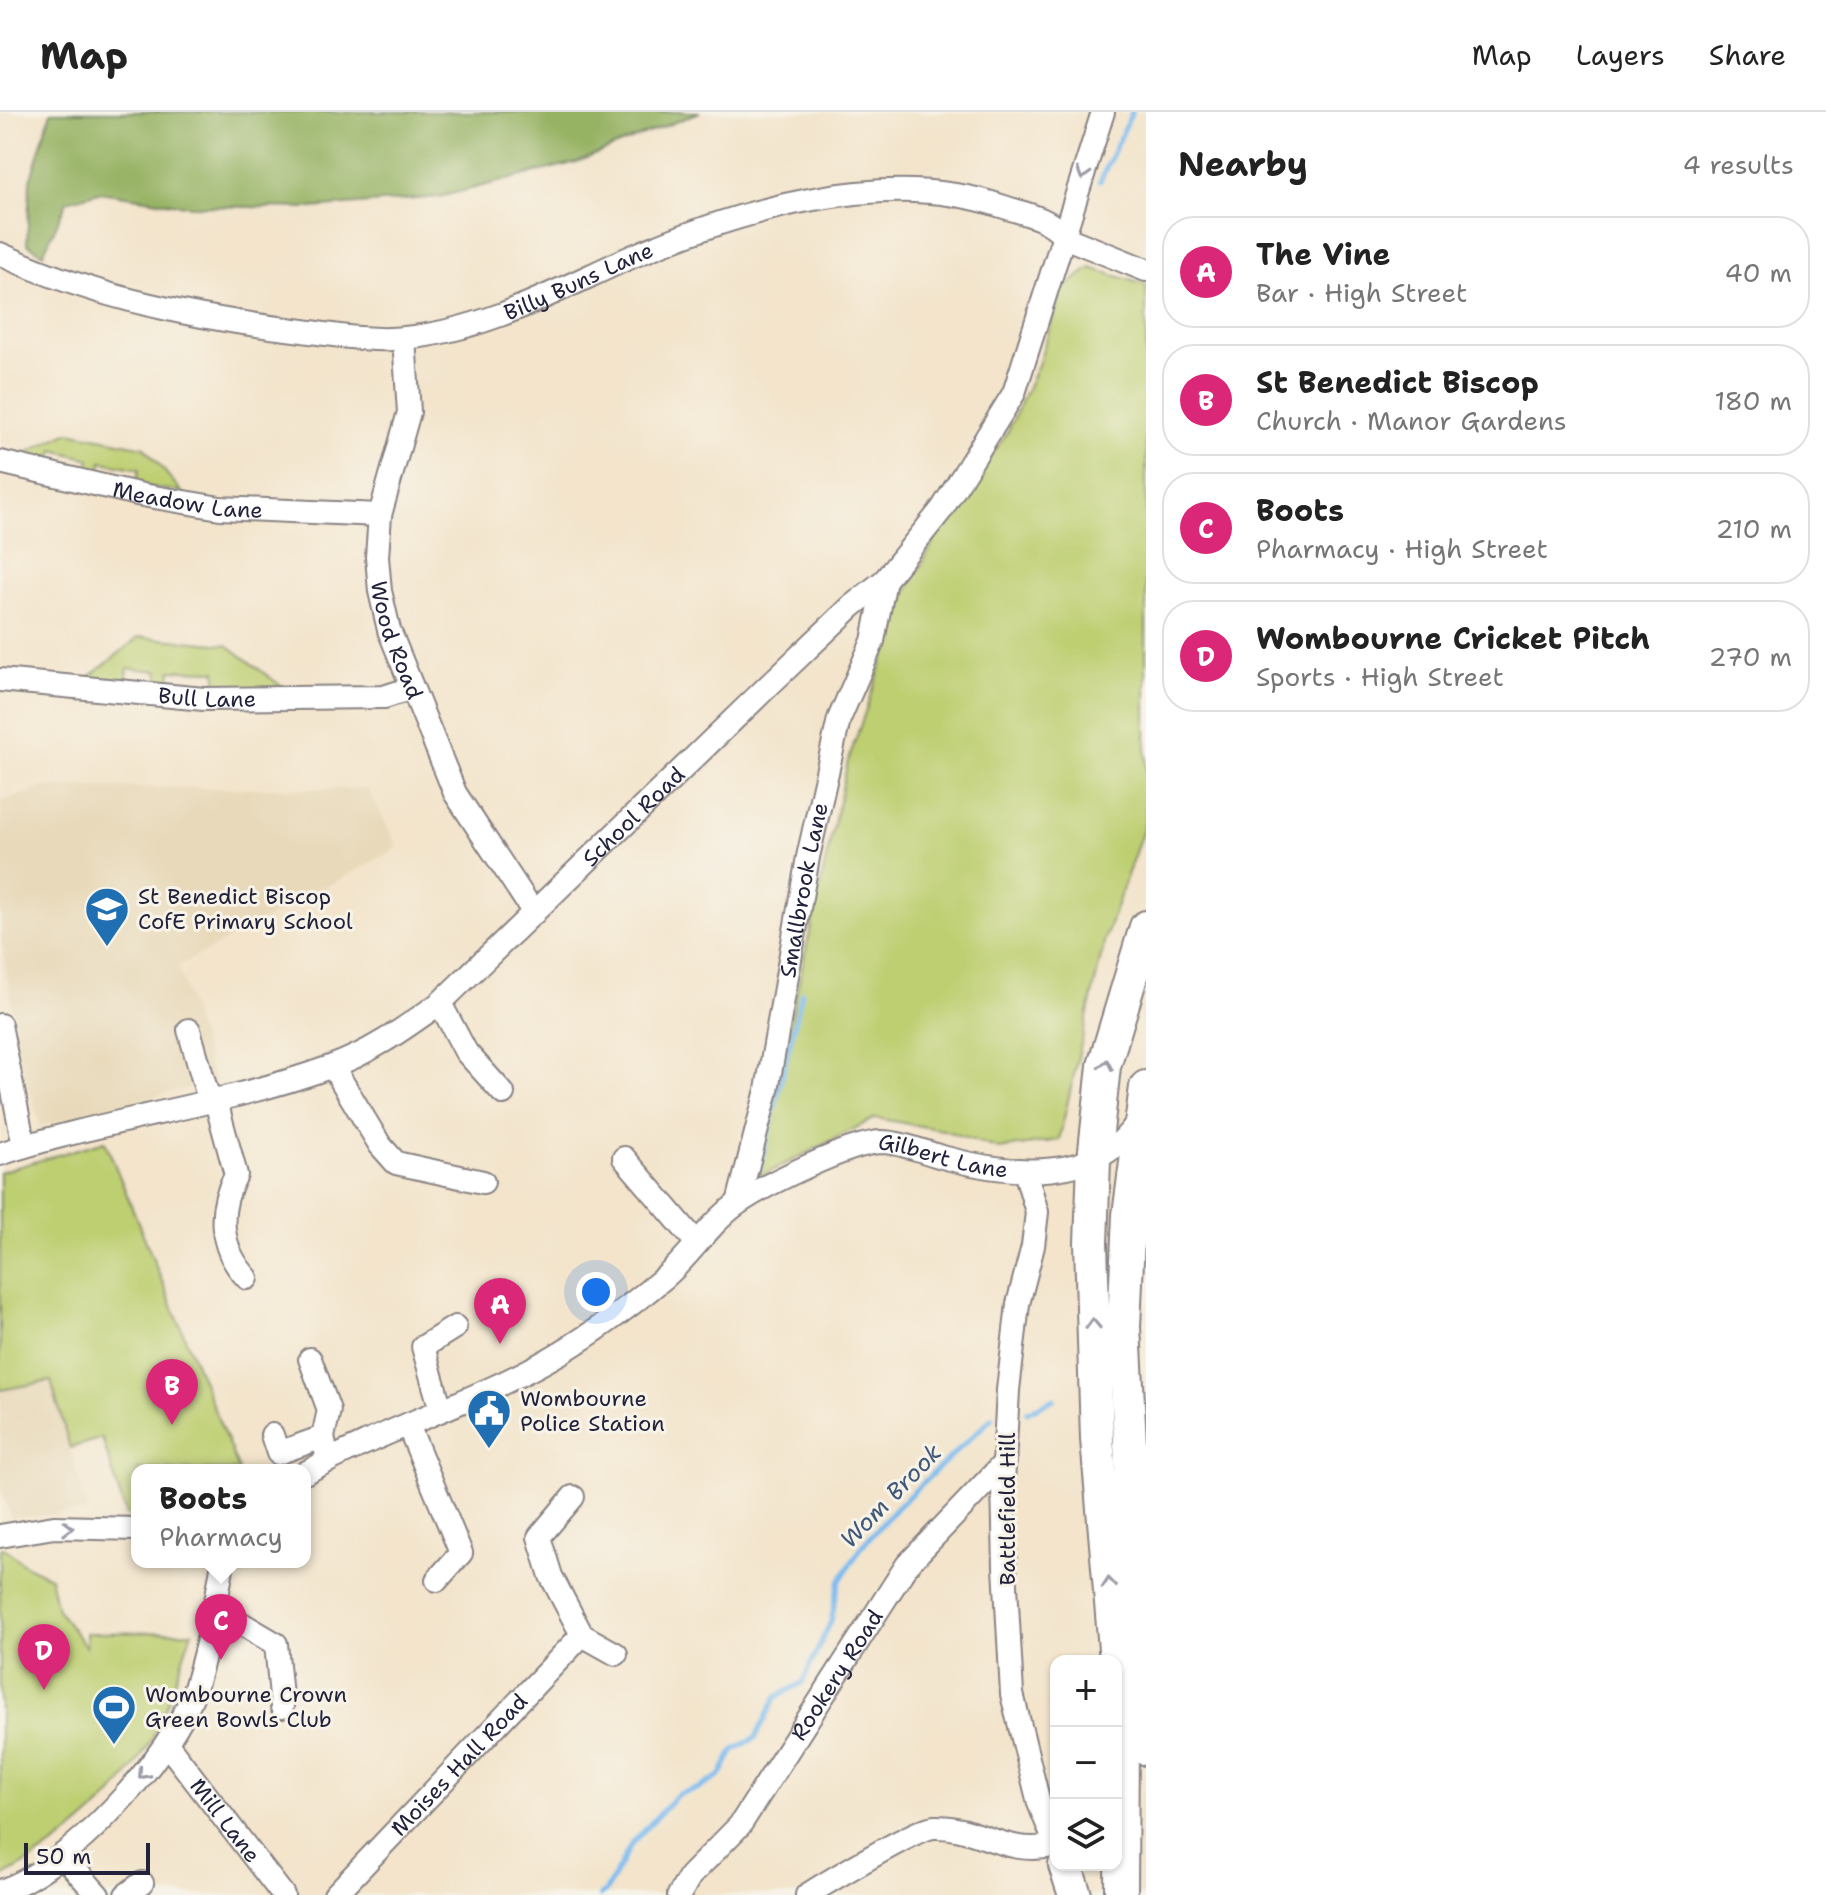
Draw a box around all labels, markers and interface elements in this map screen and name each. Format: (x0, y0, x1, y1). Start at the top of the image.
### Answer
text: Map (40, 30, 128, 81)
text: Map (1472, 36, 1532, 74)
text: Layers (1576, 36, 1665, 74)
text: Share (1709, 36, 1786, 74)
text: Nearby (1178, 141, 1308, 187)
text: 4 results (1682, 147, 1794, 182)
one-way arrow (1076, 167, 1092, 180)
text: The Vine (1256, 234, 1391, 275)
street label: Billy Buns Lane (500, 235, 657, 327)
text: A (1196, 255, 1216, 290)
text: 40 m (1725, 255, 1792, 290)
text: Bar · High Street (1256, 275, 1467, 310)
text: St Benedict Biscop (1256, 362, 1539, 403)
text: B (1198, 383, 1214, 418)
text: 180 m (1714, 383, 1792, 418)
text: Church · Manor Gardens (1256, 403, 1567, 438)
street label: Meadow Lane (110, 474, 263, 524)
text: Boots (1256, 490, 1344, 531)
text: C (1198, 511, 1214, 546)
text: 210 m (1715, 511, 1792, 546)
text: Pharmacy · High Street (1256, 531, 1548, 566)
street label: Wood Road (365, 579, 430, 704)
text: Wombourne Cricket Pitch (1256, 618, 1650, 659)
text: D (1197, 639, 1215, 674)
text: 270 m (1709, 639, 1792, 674)
text: Sports · High Street (1256, 659, 1504, 694)
street label: Bull Lane (157, 680, 256, 714)
street label: School Road (576, 760, 691, 873)
street label: Smallbrook Lane (773, 800, 834, 980)
place label: St Benedict Biscop CofE Primary School (138, 882, 353, 936)
school or university icon: St Benedict Biscop CofE Primary School (83, 885, 131, 948)
one-way arrow (1097, 1058, 1114, 1072)
street label: Gilbert Lane (877, 1127, 1009, 1184)
your location (576, 1272, 616, 1312)
pin: A (474, 1278, 526, 1344)
one-way arrow (1085, 1317, 1102, 1330)
pin: B (146, 1359, 198, 1425)
place label: Wombourne Police Station (520, 1384, 665, 1438)
public building icon: Wombourne Police Station (465, 1387, 513, 1450)
street label: Battlefield Hill (993, 1432, 1022, 1585)
water label: Wom Brook (833, 1437, 949, 1555)
popup (131, 1464, 311, 1568)
text: Boots (159, 1478, 247, 1519)
one-way arrow (62, 1519, 75, 1536)
text: Pharmacy (159, 1519, 283, 1554)
one-way arrow (1101, 1576, 1118, 1589)
pin: C (195, 1594, 247, 1660)
street label: Rookery Road (784, 1604, 889, 1746)
pin: D (18, 1624, 70, 1690)
map controls (1050, 1655, 1122, 1871)
button: + (1050, 1655, 1122, 1727)
place label: Wombourne Crown Green Bowls Club (145, 1680, 347, 1734)
sports icon: Wombourne Crown Green Bowls Club (90, 1683, 138, 1746)
street label: Moises Hall Road (384, 1687, 534, 1842)
button: − (1050, 1727, 1122, 1799)
one-way arrow (139, 1764, 153, 1779)
street label: Mill Lane (184, 1772, 267, 1868)
button: layers (1050, 1799, 1122, 1871)
scale bar (24, 1839, 150, 1875)
text: 50 m (36, 1842, 91, 1871)

